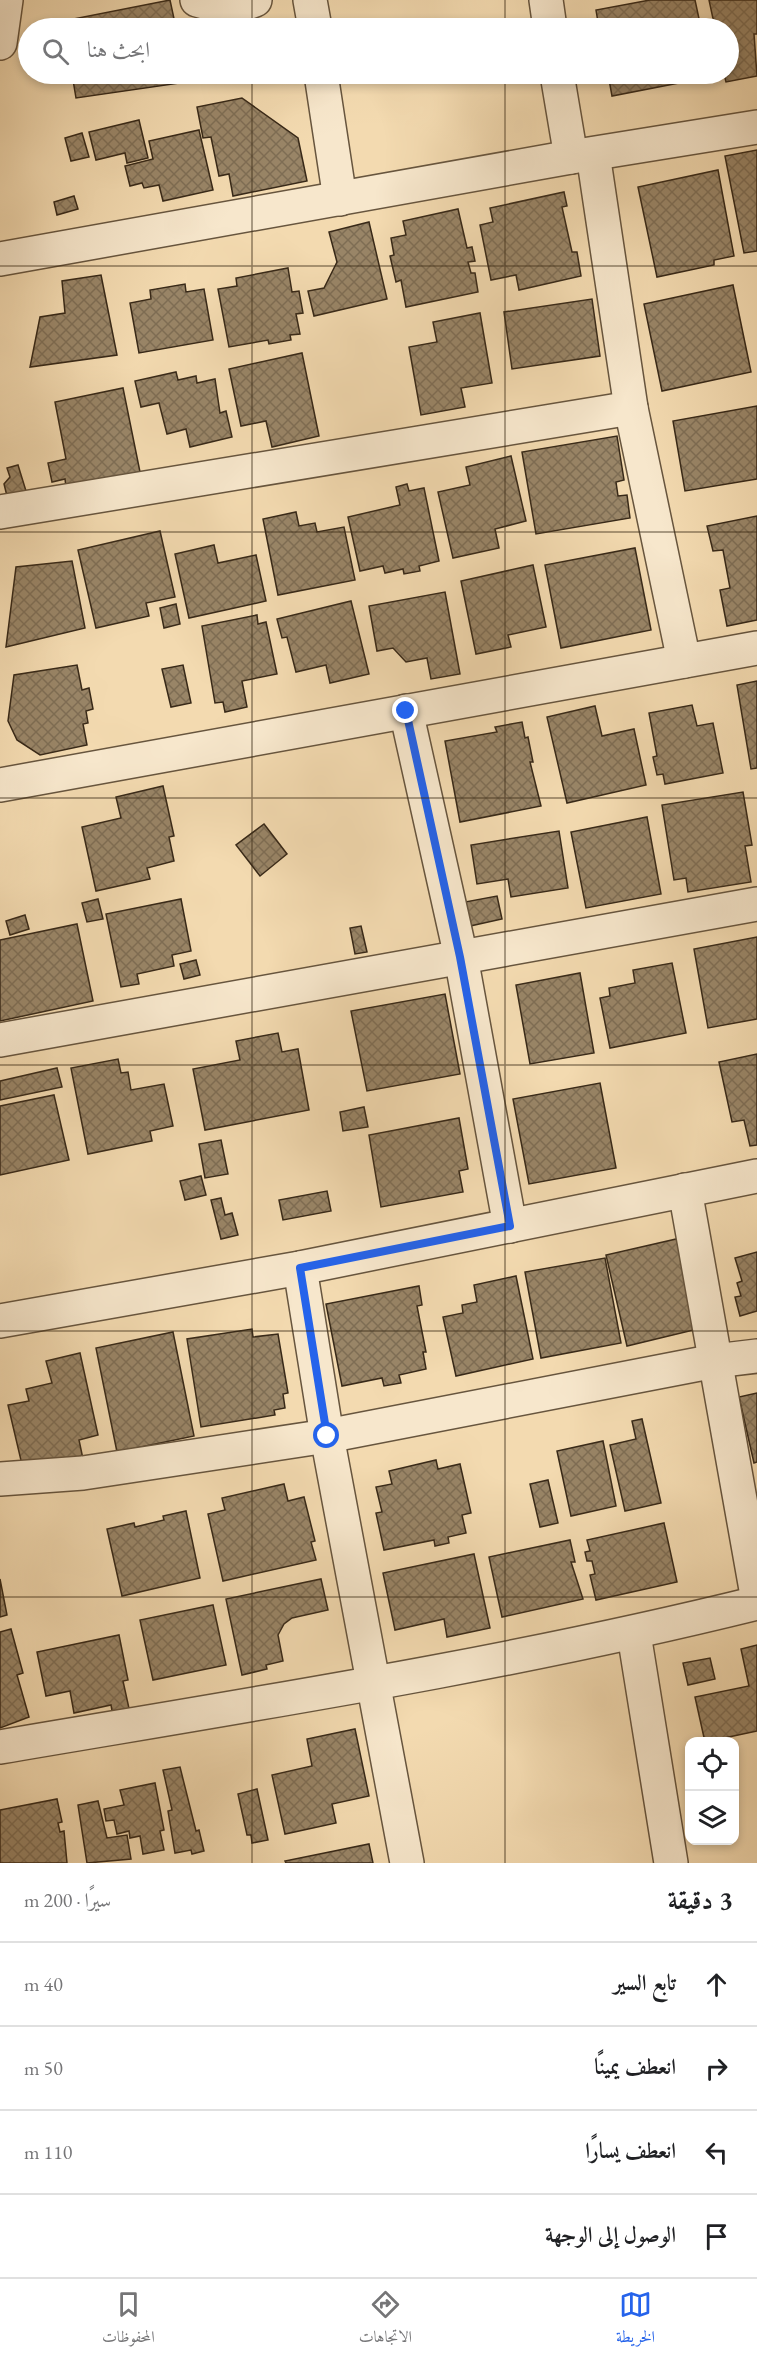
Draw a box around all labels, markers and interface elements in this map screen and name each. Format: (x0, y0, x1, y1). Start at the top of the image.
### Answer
search box (18, 18, 739, 84)
icon: search (39, 35, 72, 68)
text: ابحث هنا (87, 35, 150, 64)
route end (392, 697, 418, 723)
route start (313, 1422, 339, 1448)
map controls (685, 1737, 739, 1845)
button: locate (685, 1737, 739, 1791)
button: layers (685, 1791, 739, 1845)
text: 3 دقيقة (668, 1883, 733, 1917)
text: سيرًا · 200 m (24, 1887, 111, 1913)
text: تابع السير (613, 1968, 676, 1997)
icon: ahead (700, 1968, 733, 2001)
text: 40 m (24, 1971, 63, 1997)
text: انعطف يمينًا (594, 2052, 676, 2081)
icon: right (700, 2052, 733, 2085)
text: 50 m (24, 2055, 63, 2081)
text: انعطف يسارًا (585, 2136, 676, 2165)
icon: left (700, 2136, 733, 2169)
text: 110 m (24, 2139, 72, 2165)
text: الوصول إلى الوجهة (545, 2220, 676, 2249)
icon: arrive (700, 2220, 733, 2253)
tab: المحفوظات (102, 2288, 155, 2352)
tab: الاتجاهات (359, 2288, 412, 2352)
tab: الخريطة (616, 2288, 655, 2352)

